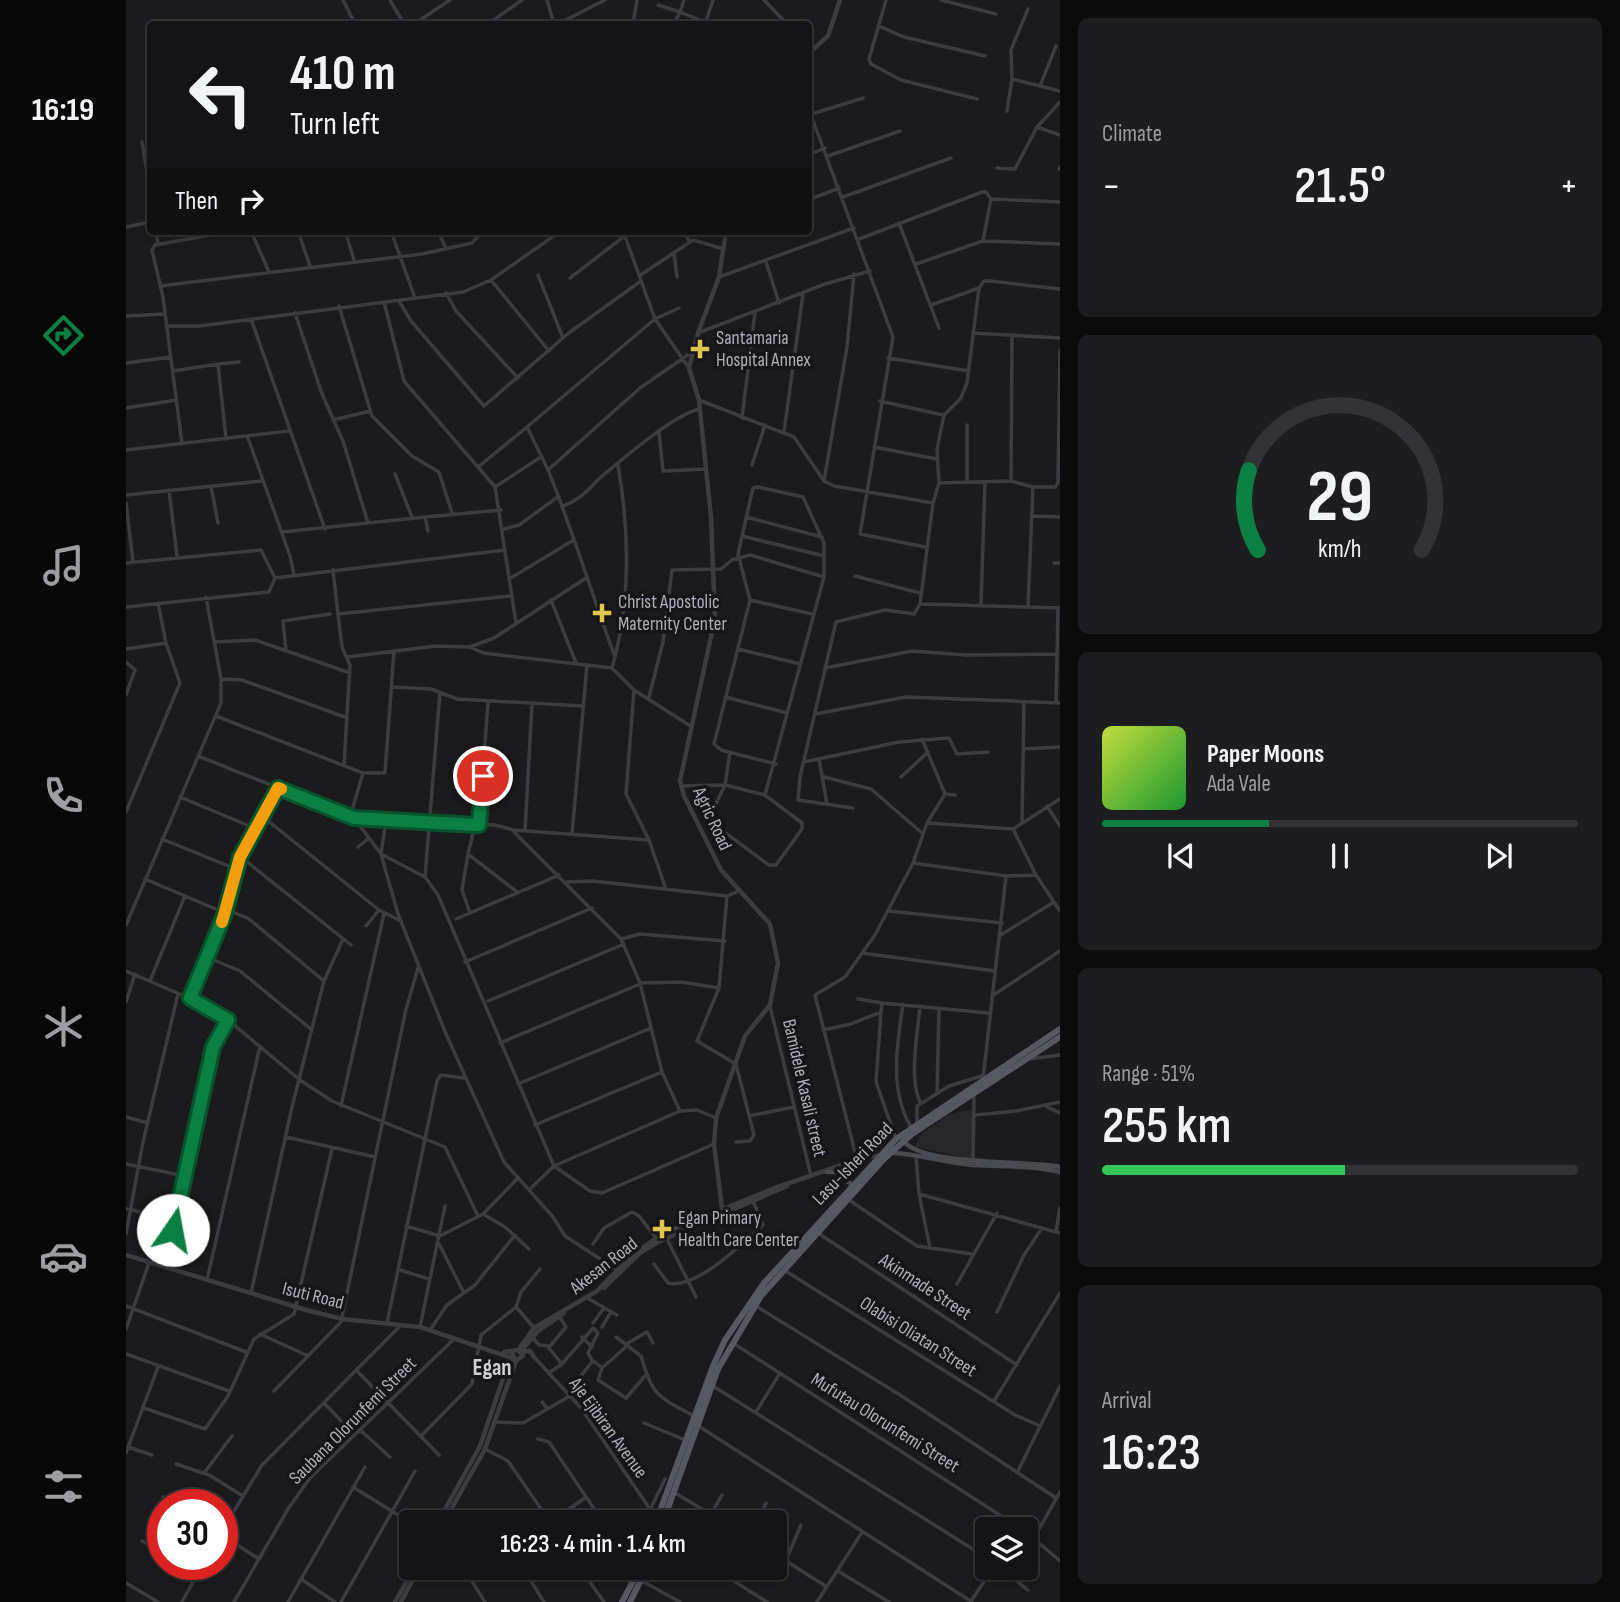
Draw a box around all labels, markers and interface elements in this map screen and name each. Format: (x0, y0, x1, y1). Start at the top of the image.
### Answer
text: 410 m (290, 45, 396, 104)
icon: left (175, 49, 266, 140)
text: 16:19 (32, 91, 94, 130)
text: Turn left (290, 105, 380, 144)
text: Climate (1102, 120, 1162, 148)
text: 21.5° (1294, 155, 1386, 218)
text: − (1102, 164, 1121, 209)
text: + (1559, 164, 1578, 209)
icon: right (232, 182, 270, 220)
text: Then (175, 186, 218, 217)
icon: directions (39, 311, 88, 360)
place label: Santamaria Hospital Annex (716, 327, 811, 372)
marker: Santamaria Hospital Annex (690, 339, 710, 359)
text: 29 (1307, 455, 1373, 543)
text: km/h (1318, 534, 1362, 565)
icon: music (39, 541, 88, 590)
place label: Christ Apostolic Maternity Center (618, 591, 727, 636)
marker: Christ Apostolic Maternity Center (592, 603, 612, 623)
text: Paper Moons (1207, 739, 1324, 770)
pin (453, 746, 513, 806)
icon: arrive (464, 757, 502, 795)
text: Ada Vale (1207, 770, 1271, 798)
icon: phone (39, 771, 88, 820)
street label: Agric Road (687, 783, 737, 854)
icon: previous (1162, 837, 1200, 875)
icon: pause (1321, 837, 1359, 875)
icon: next (1480, 837, 1518, 875)
icon: climate (39, 1002, 88, 1051)
street label: Bamidele Kasali street (777, 1017, 831, 1159)
text: Range · 51% (1102, 1060, 1195, 1088)
text: 255 km (1102, 1095, 1231, 1158)
street label: Lasu-Isheri Road (808, 1118, 898, 1210)
position arrow (136, 1193, 210, 1267)
place label: Egan Primary Health Care Center (678, 1207, 799, 1252)
marker: Egan Primary Health Care Center (652, 1219, 672, 1239)
icon: car (39, 1232, 88, 1281)
street label: Akesan Road (565, 1232, 643, 1300)
street label: Akinmade Street (874, 1248, 976, 1325)
street label: Isuti Road (280, 1277, 346, 1315)
street label: Olabisi Oliatan Street (855, 1292, 981, 1382)
street label: Saubana Olorunfemi Street (284, 1352, 422, 1490)
district label: Egan (472, 1354, 512, 1382)
street label: Mufutau Olorunfemi Street (807, 1368, 964, 1478)
street label: Aje Ejibiran Avenue (563, 1372, 652, 1483)
text: Arrival (1102, 1387, 1151, 1415)
text: 16:23 (1102, 1422, 1201, 1485)
icon: filters (39, 1462, 88, 1511)
speed limit sign: 30 (147, 1489, 238, 1580)
map controls (975, 1517, 1038, 1580)
button: layers (975, 1517, 1038, 1580)
text: 16:23 · 4 min · 1.4 km (500, 1529, 686, 1560)

